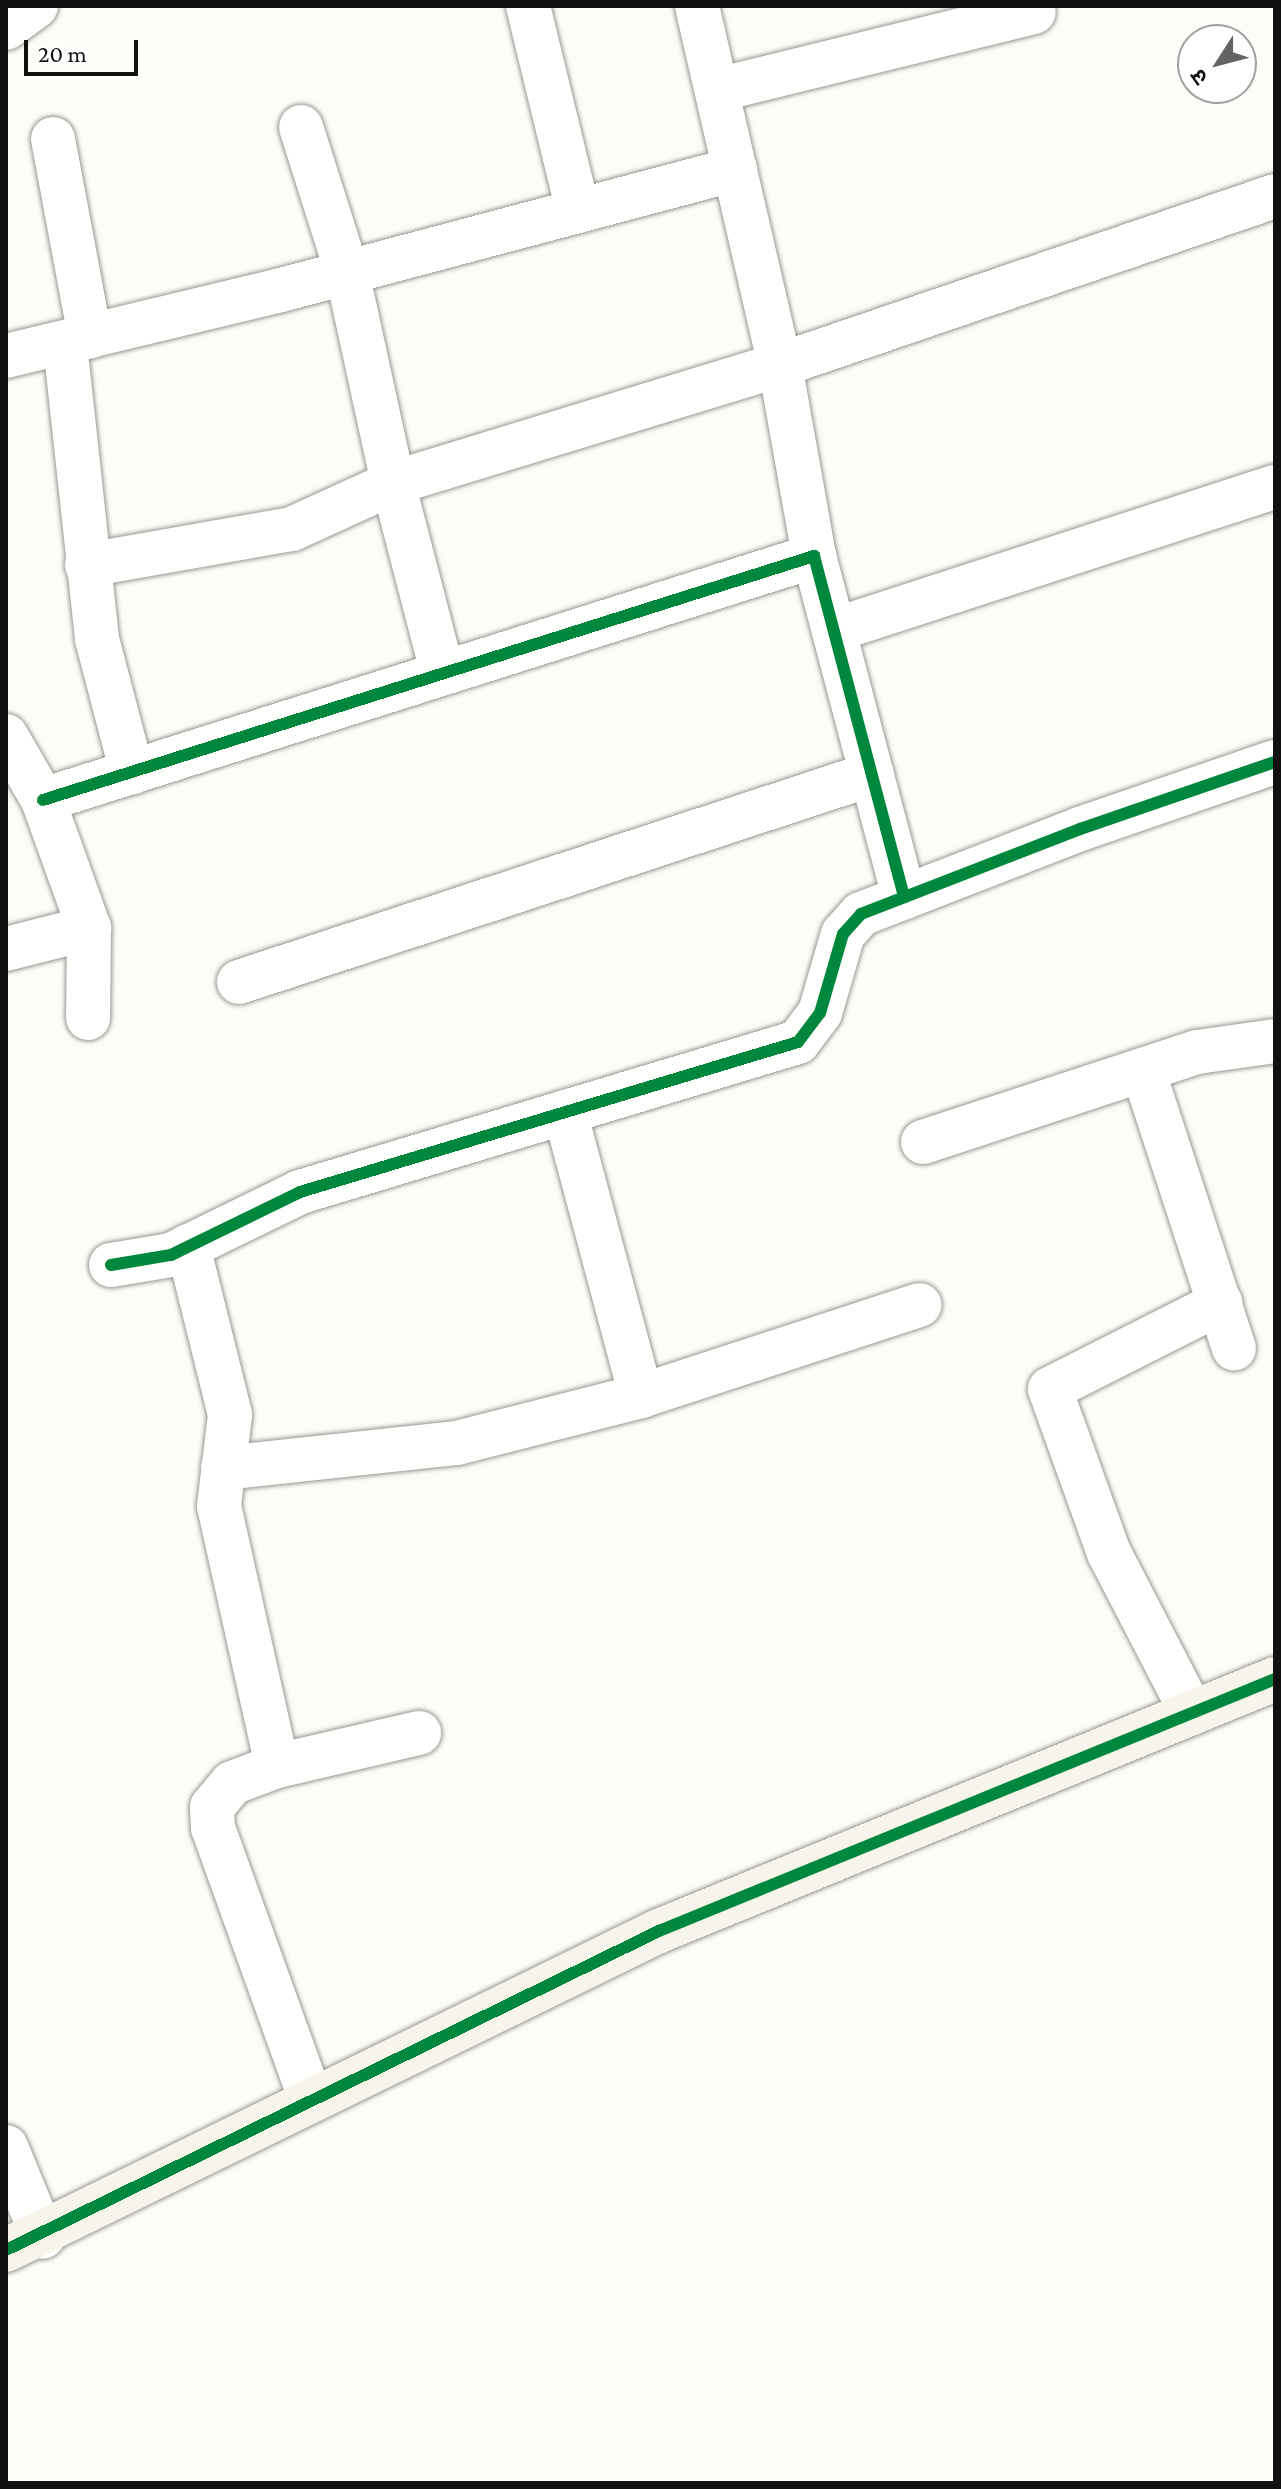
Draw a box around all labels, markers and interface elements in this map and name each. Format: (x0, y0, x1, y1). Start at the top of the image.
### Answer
scale bar (28, 24, 142, 74)
north arrow (1177, 24, 1257, 104)
text: 20 m (38, 40, 87, 67)
text: उ (1185, 65, 1213, 90)

